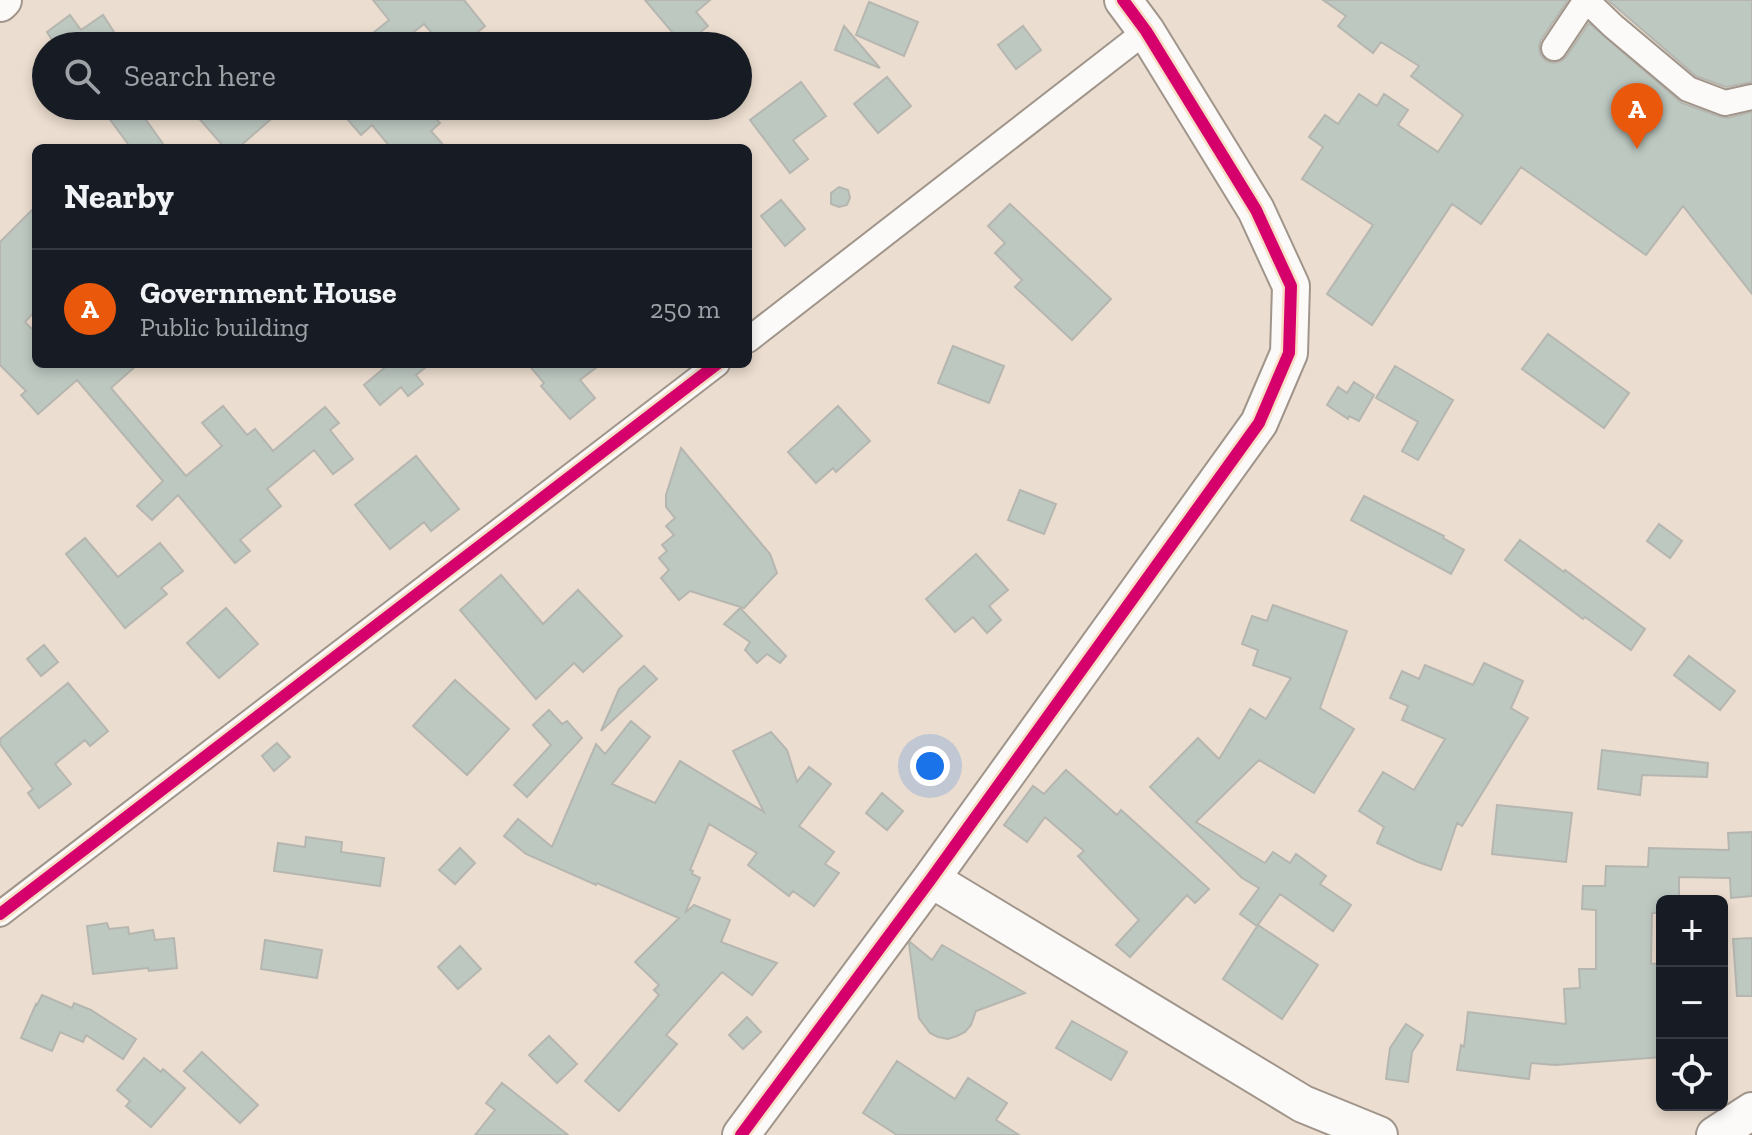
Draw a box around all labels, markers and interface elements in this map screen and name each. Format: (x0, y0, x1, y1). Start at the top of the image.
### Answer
search box (32, 32, 752, 120)
icon: search (60, 54, 104, 98)
text: Search here (124, 58, 276, 94)
pin: A (1611, 83, 1663, 149)
text: Nearby (64, 176, 174, 217)
text: Government House (140, 275, 396, 311)
text: A (81, 293, 99, 325)
text: 250 m (650, 293, 720, 325)
text: Public building (140, 311, 309, 343)
your location (910, 746, 950, 786)
map controls (1656, 895, 1728, 1111)
button: + (1656, 895, 1728, 967)
button: − (1656, 967, 1728, 1039)
button: locate (1656, 1039, 1728, 1111)

